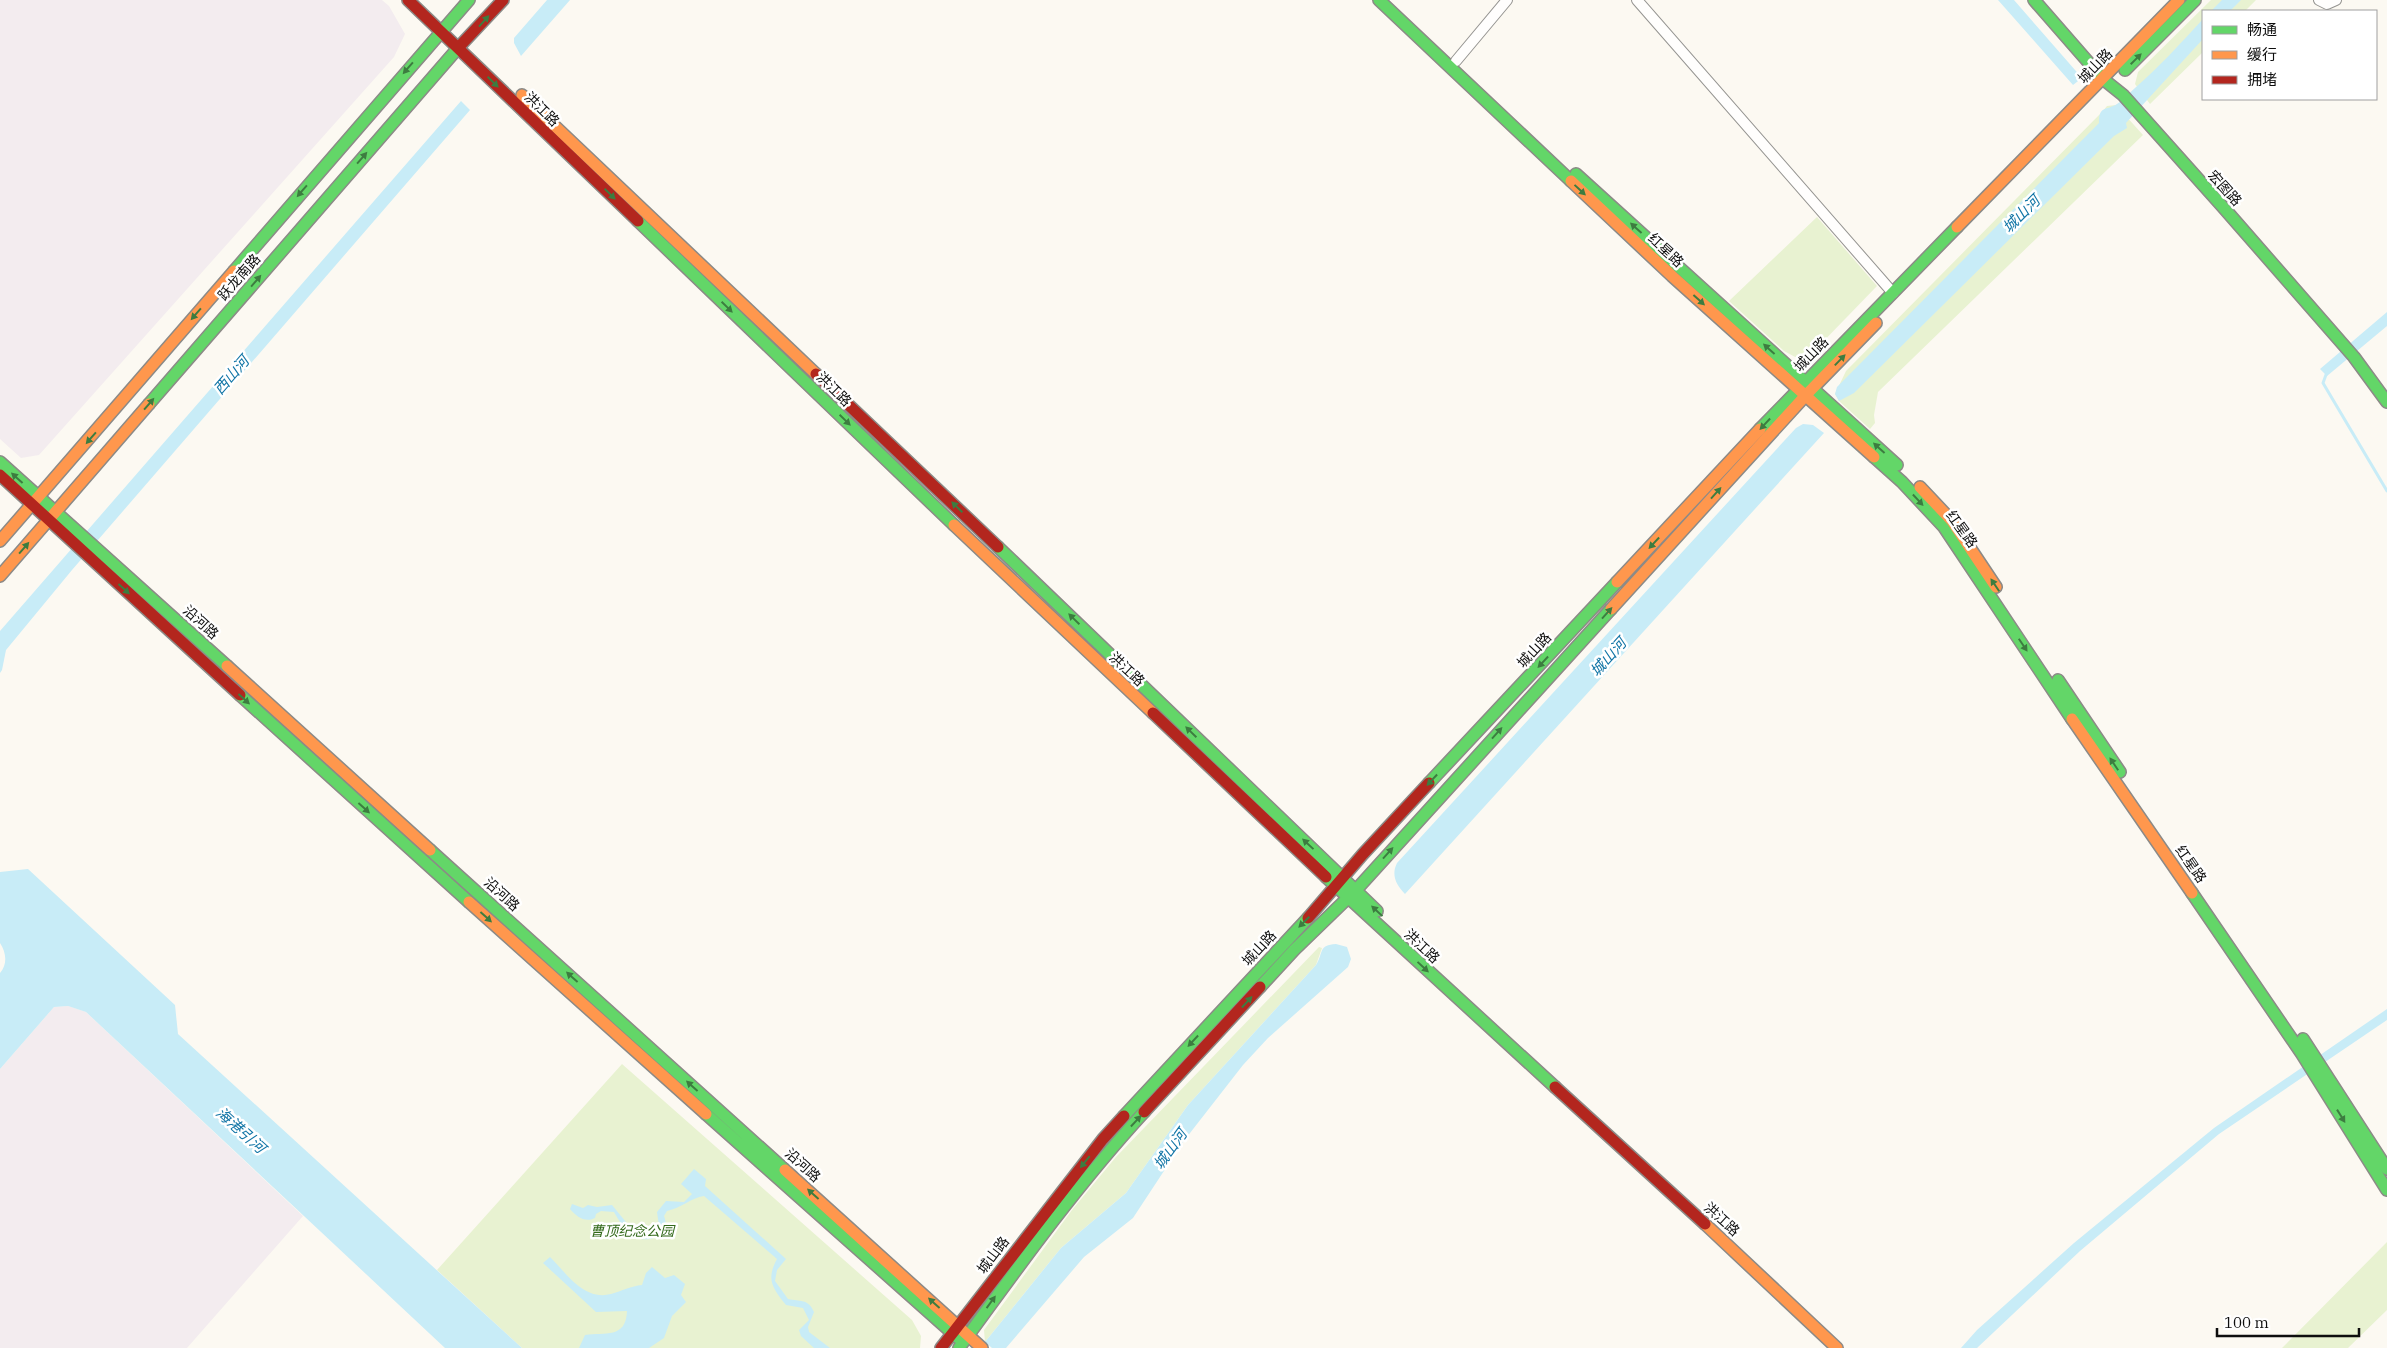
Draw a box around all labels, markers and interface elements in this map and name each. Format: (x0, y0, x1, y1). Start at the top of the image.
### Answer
legend (2202, 10, 2377, 100)
one-way arrow (478, 15, 490, 27)
text: 畅通 (2247, 20, 2277, 39)
street label: 城山路 (2074, 45, 2116, 87)
text: 缓行 (2247, 45, 2277, 64)
one-way arrow (2130, 53, 2142, 65)
one-way arrow (403, 61, 414, 74)
text: 拥堵 (2247, 70, 2277, 89)
one-way arrow (487, 76, 499, 88)
street label: 洪江路 (521, 88, 563, 130)
one-way arrow (356, 153, 368, 165)
street label: 宏图路 (2204, 166, 2246, 210)
one-way arrow (297, 184, 308, 197)
one-way arrow (1574, 184, 1586, 196)
one-way arrow (604, 188, 616, 200)
water label: 城山河 (1998, 189, 2046, 237)
one-way arrow (1629, 222, 1642, 233)
street label: 红星路 (1645, 229, 1687, 271)
street label: 跃龙南路 (214, 250, 264, 304)
one-way arrow (250, 275, 261, 288)
one-way arrow (1693, 294, 1705, 306)
one-way arrow (721, 301, 733, 313)
one-way arrow (191, 308, 202, 321)
street label: 城山路 (1790, 333, 1832, 375)
one-way arrow (1764, 343, 1776, 355)
water label: 西山河 (209, 350, 255, 398)
one-way arrow (1834, 355, 1846, 367)
street label: 洪江路 (813, 368, 855, 410)
one-way arrow (143, 398, 155, 410)
one-way arrow (838, 414, 850, 426)
one-way arrow (1759, 418, 1771, 430)
one-way arrow (85, 431, 96, 444)
one-way arrow (1872, 443, 1885, 454)
one-way arrow (11, 472, 23, 484)
one-way arrow (1710, 488, 1722, 500)
one-way arrow (1913, 493, 1924, 506)
one-way arrow (951, 501, 963, 513)
street label: 红星路 (1942, 507, 1982, 551)
one-way arrow (1648, 537, 1660, 549)
one-way arrow (19, 542, 30, 555)
one-way arrow (1990, 578, 1999, 592)
one-way arrow (118, 583, 130, 595)
street label: 沿河路 (179, 601, 223, 643)
one-way arrow (1601, 608, 1613, 620)
one-way arrow (1068, 613, 1080, 625)
street label: 城山路 (1513, 629, 1555, 671)
water label: 城山河 (1586, 632, 1632, 680)
one-way arrow (2018, 639, 2028, 652)
street label: 洪江路 (1106, 648, 1148, 690)
one-way arrow (1537, 655, 1549, 667)
one-way arrow (238, 693, 250, 705)
one-way arrow (1185, 726, 1197, 738)
one-way arrow (1491, 727, 1503, 739)
one-way arrow (2109, 757, 2119, 771)
one-way arrow (1426, 774, 1438, 786)
one-way arrow (358, 802, 370, 814)
one-way arrow (1303, 838, 1315, 850)
street label: 红星路 (2172, 842, 2210, 886)
one-way arrow (1382, 848, 1394, 860)
street label: 沿河路 (480, 873, 524, 915)
one-way arrow (1372, 905, 1384, 917)
one-way arrow (479, 911, 492, 922)
one-way arrow (1298, 916, 1310, 928)
street label: 洪江路 (1401, 925, 1443, 967)
street label: 城山路 (1238, 927, 1280, 969)
one-way arrow (1416, 961, 1428, 973)
one-way arrow (566, 971, 578, 983)
one-way arrow (1241, 995, 1252, 1008)
one-way arrow (1187, 1035, 1199, 1047)
one-way arrow (686, 1080, 699, 1091)
water label: 海港引河 (212, 1103, 272, 1159)
one-way arrow (2336, 1110, 2346, 1123)
one-way arrow (1130, 1115, 1142, 1127)
water label: 城山河 (1149, 1123, 1193, 1173)
street label: 沿河路 (781, 1144, 825, 1186)
one-way arrow (1079, 1155, 1090, 1168)
one-way arrow (808, 1188, 820, 1200)
street label: 洪江路 (1700, 1198, 1744, 1240)
park label: 曹顶纪念公园 (590, 1222, 676, 1240)
street label: 城山路 (973, 1233, 1013, 1277)
one-way arrow (986, 1295, 996, 1309)
one-way arrow (928, 1297, 940, 1309)
scale bar (2217, 1306, 2360, 1338)
text: 100 m (2224, 1313, 2269, 1332)

